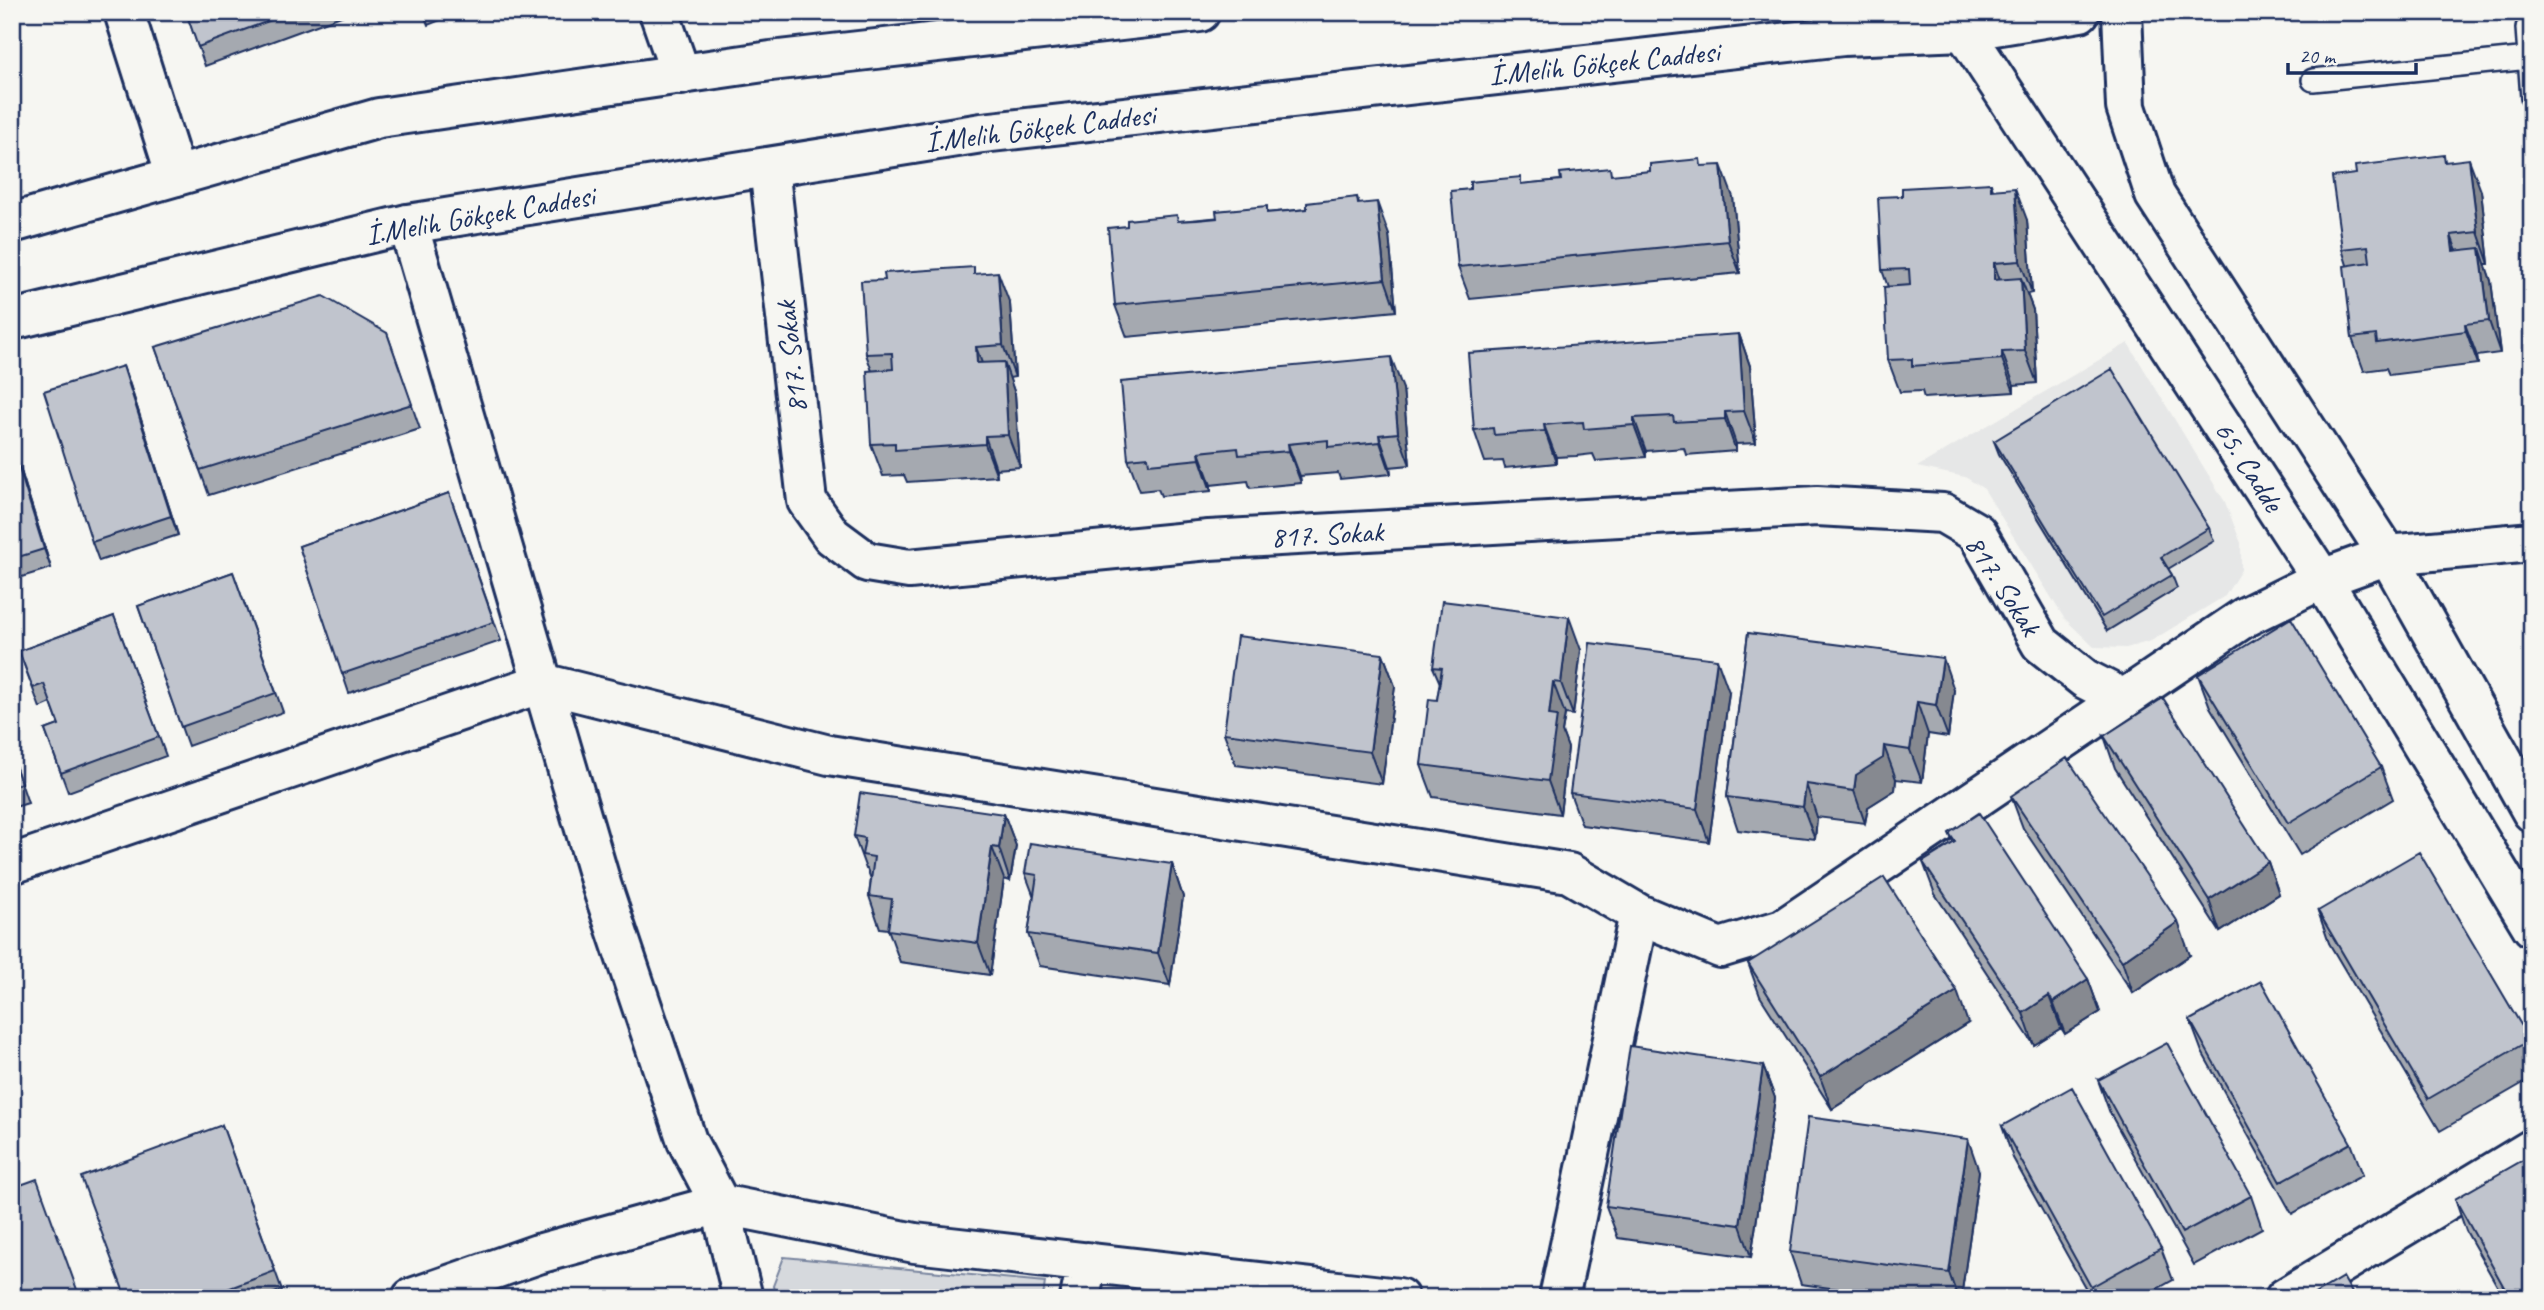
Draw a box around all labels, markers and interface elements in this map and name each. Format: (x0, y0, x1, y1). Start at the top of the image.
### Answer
street label: İ.Melih Gökçek Caddesi (1487, 32, 1725, 94)
scale bar (2288, 32, 2416, 76)
text: 20 m (2299, 43, 2337, 69)
street label: İ.Melih Gökçek Caddesi (923, 95, 1161, 161)
street label: İ.Melih Gökçek Caddesi (363, 176, 601, 254)
street label: 817. Sokak (766, 297, 816, 415)
street label: 65. Cadde (2206, 413, 2294, 520)
street label: 817. Sokak (1270, 512, 1386, 556)
street label: 817. Sokak (1956, 527, 2051, 644)

